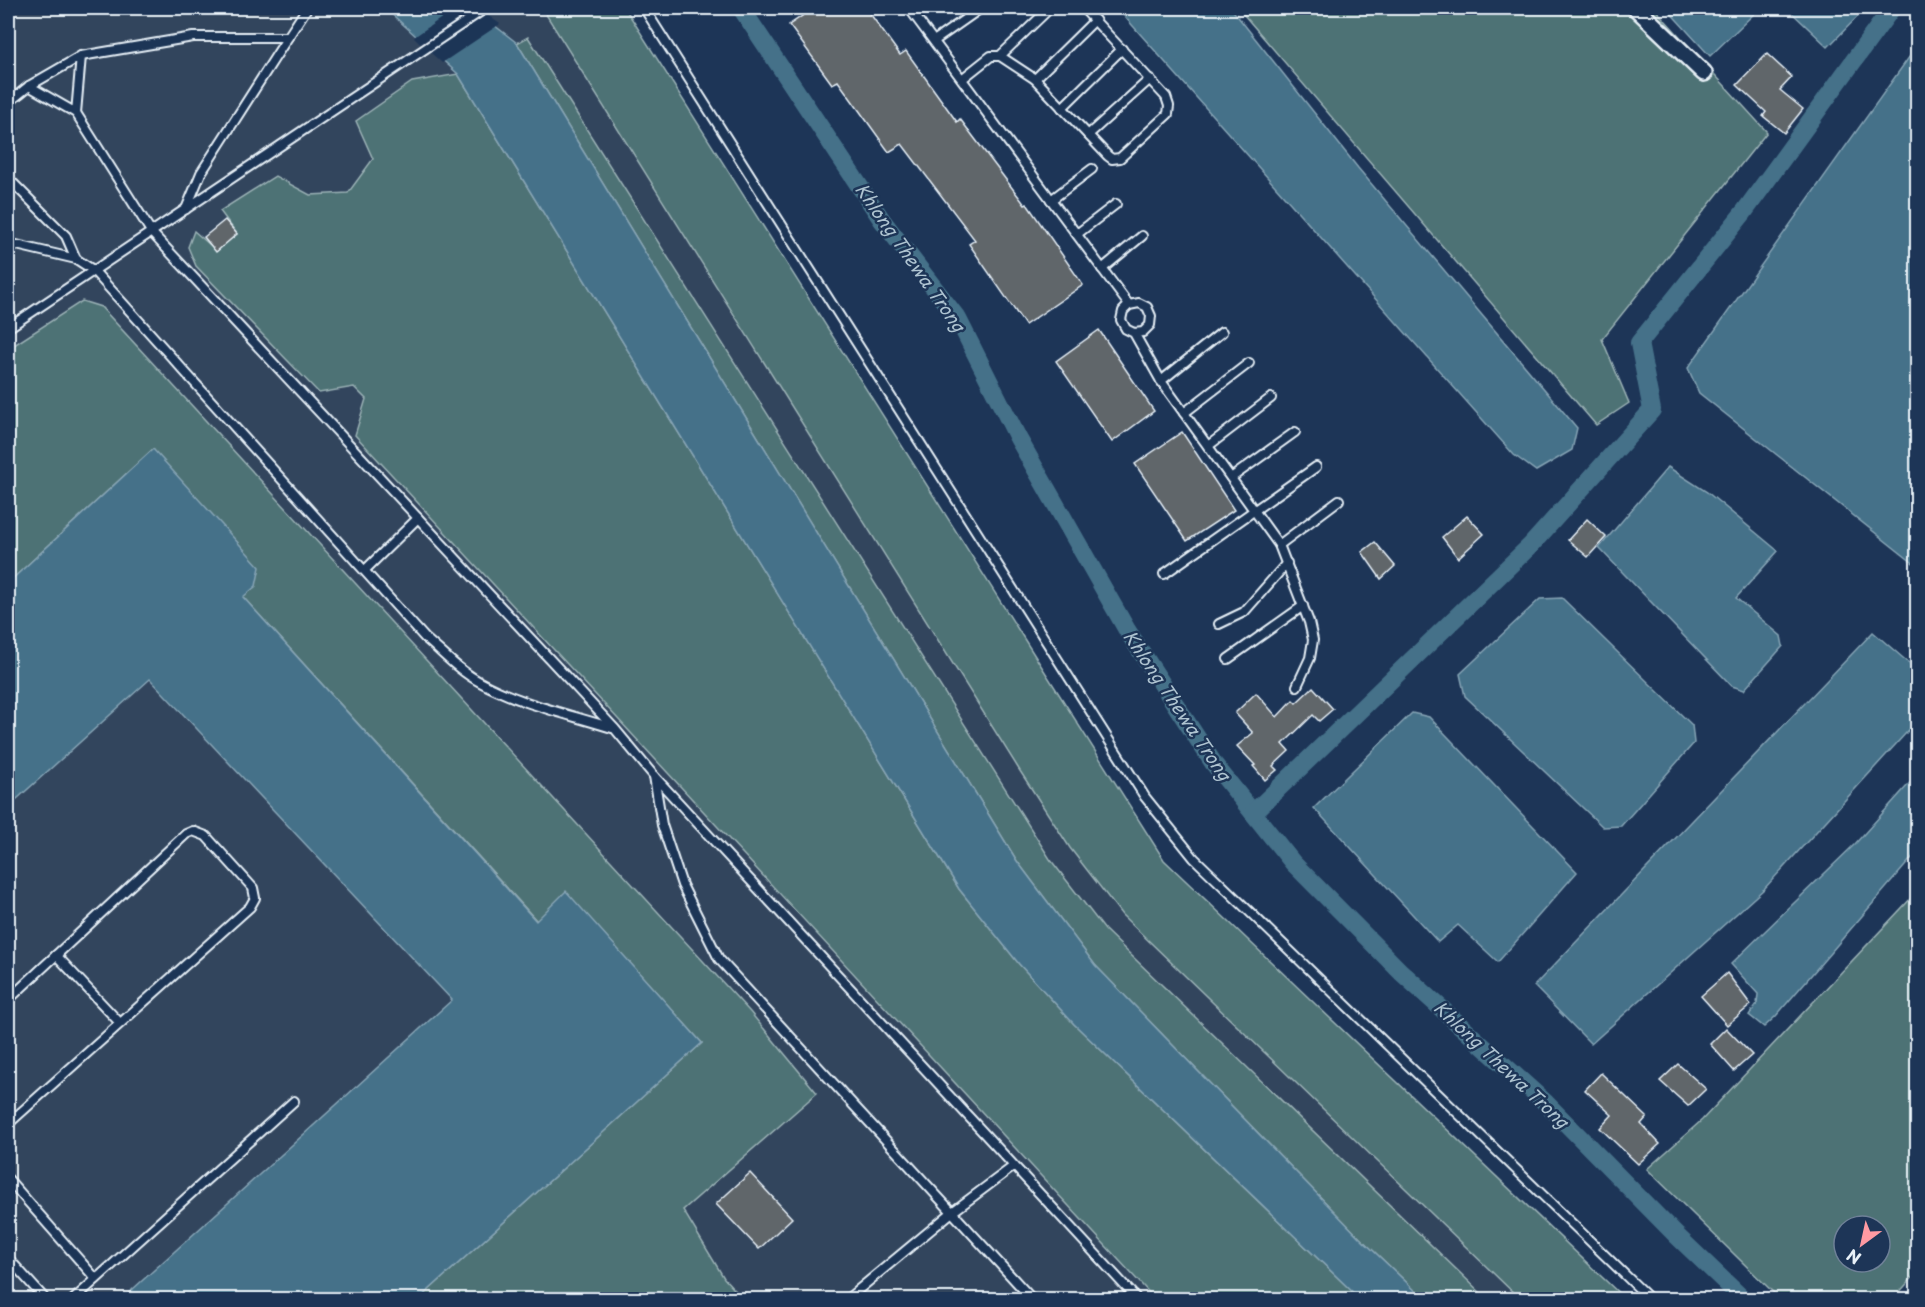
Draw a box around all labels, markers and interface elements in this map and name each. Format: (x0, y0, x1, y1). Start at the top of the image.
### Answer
water label: Khlong Thewa Trong (849, 177, 973, 338)
water label: Khlong Thewa Trong (1117, 624, 1239, 786)
water label: Khlong Thewa Trong (1428, 994, 1576, 1135)
north arrow (1832, 1214, 1892, 1274)
text: N (1841, 1244, 1865, 1271)

